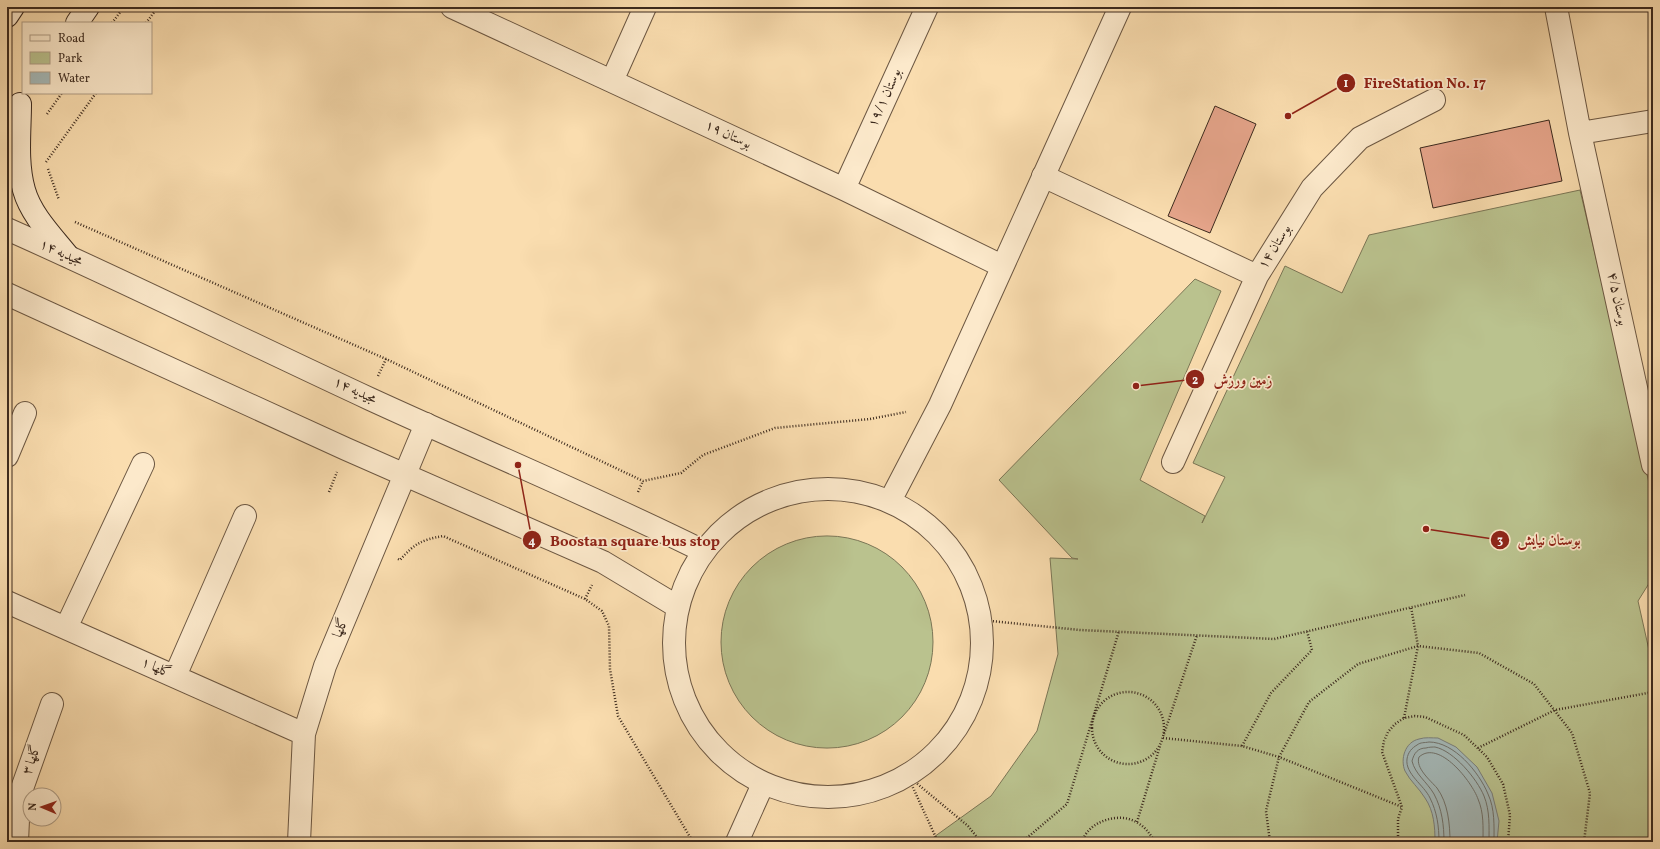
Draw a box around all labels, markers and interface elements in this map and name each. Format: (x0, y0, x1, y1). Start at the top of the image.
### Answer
legend (22, 22, 152, 94)
text: Road (58, 31, 85, 47)
text: Park (58, 51, 83, 67)
street label: بوستان ۱۹/۱ (864, 65, 907, 130)
callout: FireStation No. 17 (1336, 70, 1494, 97)
text: Water (58, 71, 90, 87)
text: FireStation No. 17 (1364, 74, 1486, 95)
text: 1 (1344, 76, 1349, 92)
street label: بوستان ۱۹ (702, 116, 755, 154)
street label: بوستان ۱۴ (1254, 221, 1296, 273)
street label: مجیدیه ۱۴ (36, 235, 86, 271)
street label: بوستان ۴/۵ (1602, 270, 1632, 328)
callout: زمین ورزش (1185, 366, 1280, 393)
text: زمین ورزش (1213, 371, 1273, 392)
street label: مجیدیه ۱۴ (330, 373, 380, 409)
text: 2 (1192, 373, 1198, 389)
callout: Boostan square bus stop (522, 527, 728, 554)
callout: بوستان نیایش (1490, 527, 1589, 554)
text: بوستان نیایش (1518, 531, 1581, 552)
text: Boostan square bus stop (550, 532, 720, 553)
text: 3 (1497, 533, 1503, 549)
text: 4 (528, 534, 536, 550)
street label: گلها (329, 615, 353, 641)
street label: گلها ۱ (138, 653, 174, 683)
street label: گلها ۳ (18, 742, 46, 778)
north arrow (22, 787, 62, 827)
text: N (26, 802, 41, 811)

